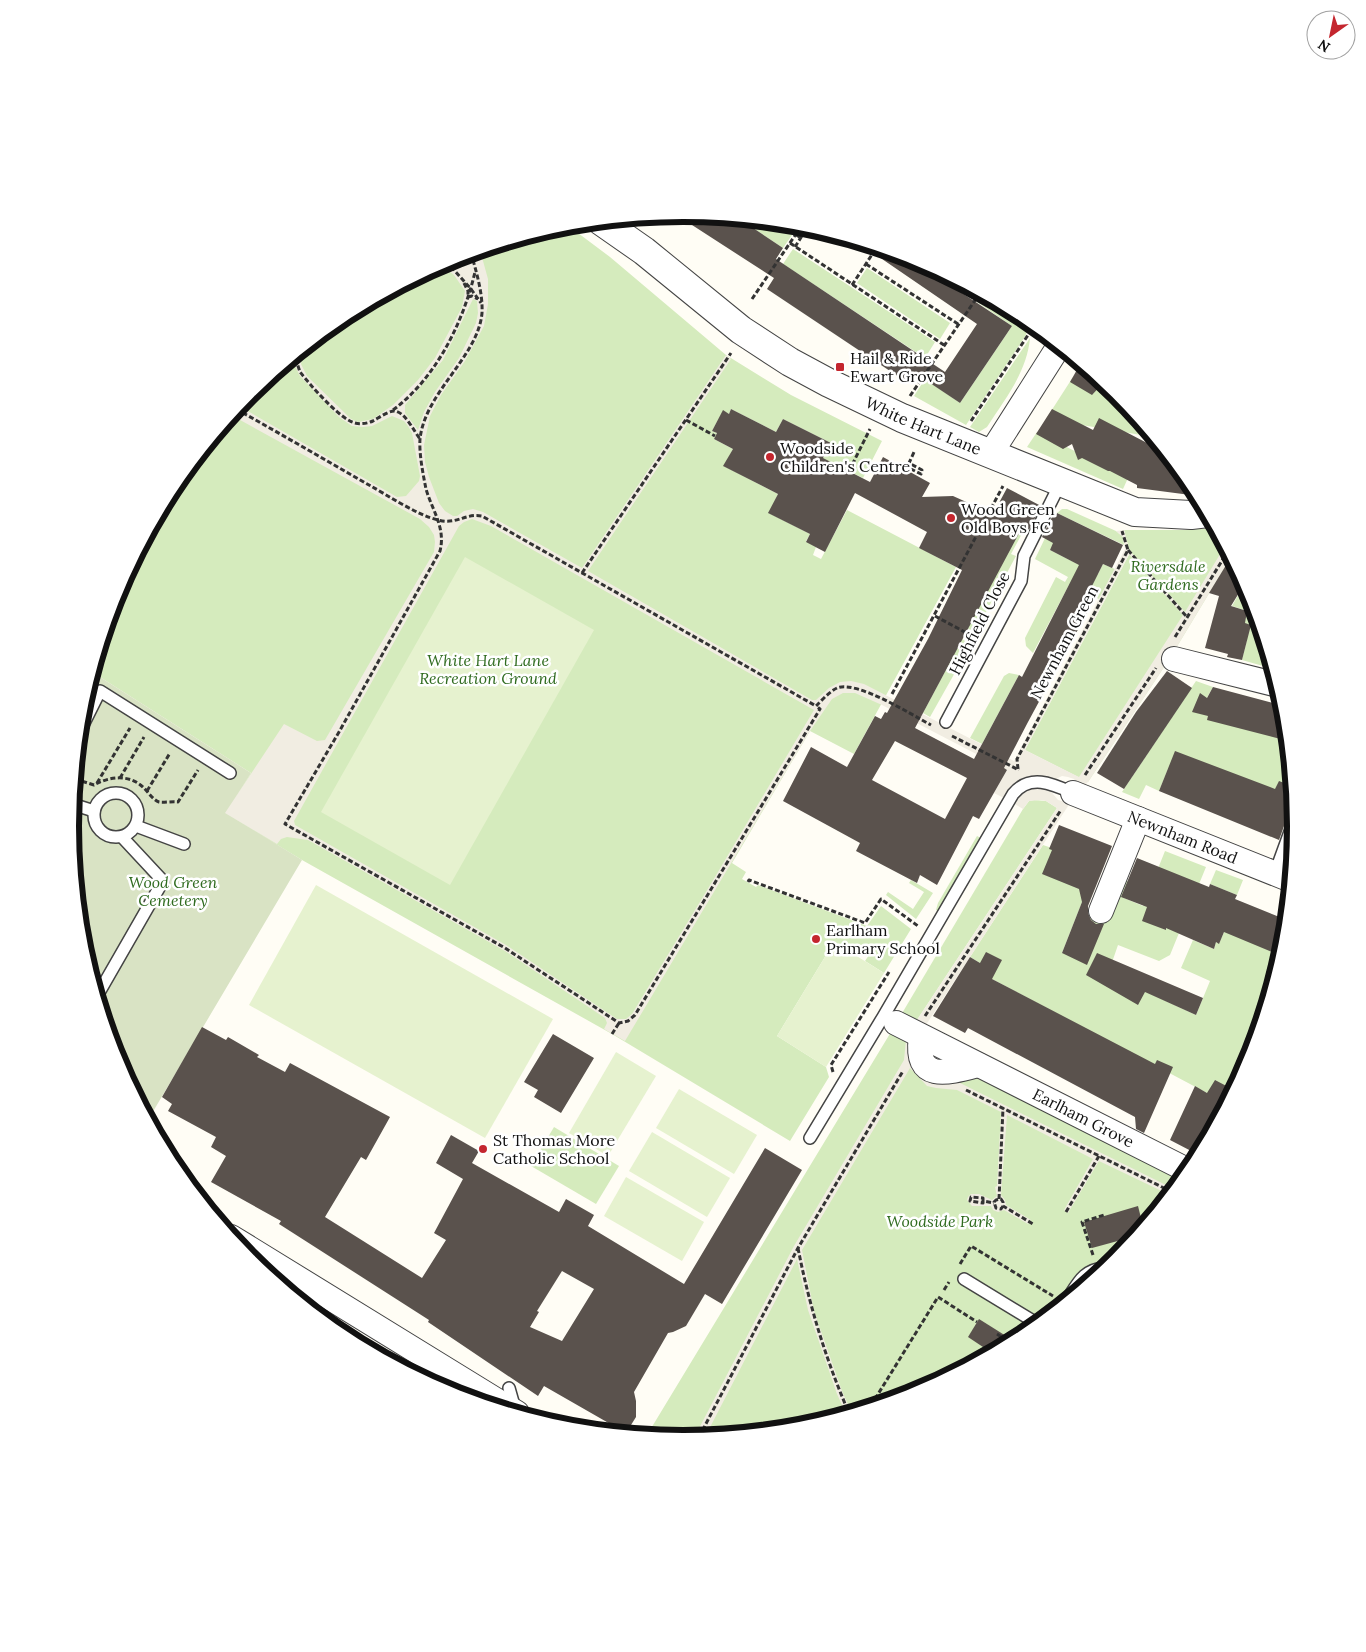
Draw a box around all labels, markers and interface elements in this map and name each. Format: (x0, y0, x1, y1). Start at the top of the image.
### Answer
north arrow (1306, 10, 1356, 60)
text: N (1314, 35, 1333, 56)
place label: Hail & Ride Ewart Grove (850, 348, 943, 386)
marker: Hail & Ride Ewart Grove (834, 361, 846, 373)
street label: White Hart Lane (862, 392, 985, 459)
place label: Woodside Children's Centre (780, 438, 911, 476)
marker: Woodside Children's Centre (764, 451, 776, 463)
place label: Wood Green Old Boys FC (961, 499, 1055, 537)
marker: Wood Green Old Boys FC (945, 512, 957, 524)
park label: Riversdale Gardens (1130, 556, 1206, 594)
street label: Highfield Close (944, 568, 1014, 678)
street label: Newnham Green (1026, 582, 1102, 702)
park label: White Hart Lane Recreation Ground (419, 650, 557, 688)
street label: Newnham Road (1125, 806, 1241, 868)
park label: Wood Green Cemetery (129, 872, 218, 910)
place label: Earlham Primary School (826, 920, 940, 958)
marker: Earlham Primary School (810, 933, 822, 945)
street label: Earlham Grove (1029, 1084, 1138, 1152)
place label: St Thomas More Catholic School (493, 1130, 616, 1168)
marker: St Thomas More Catholic School (477, 1143, 489, 1155)
park label: Woodside Park (887, 1211, 993, 1231)

